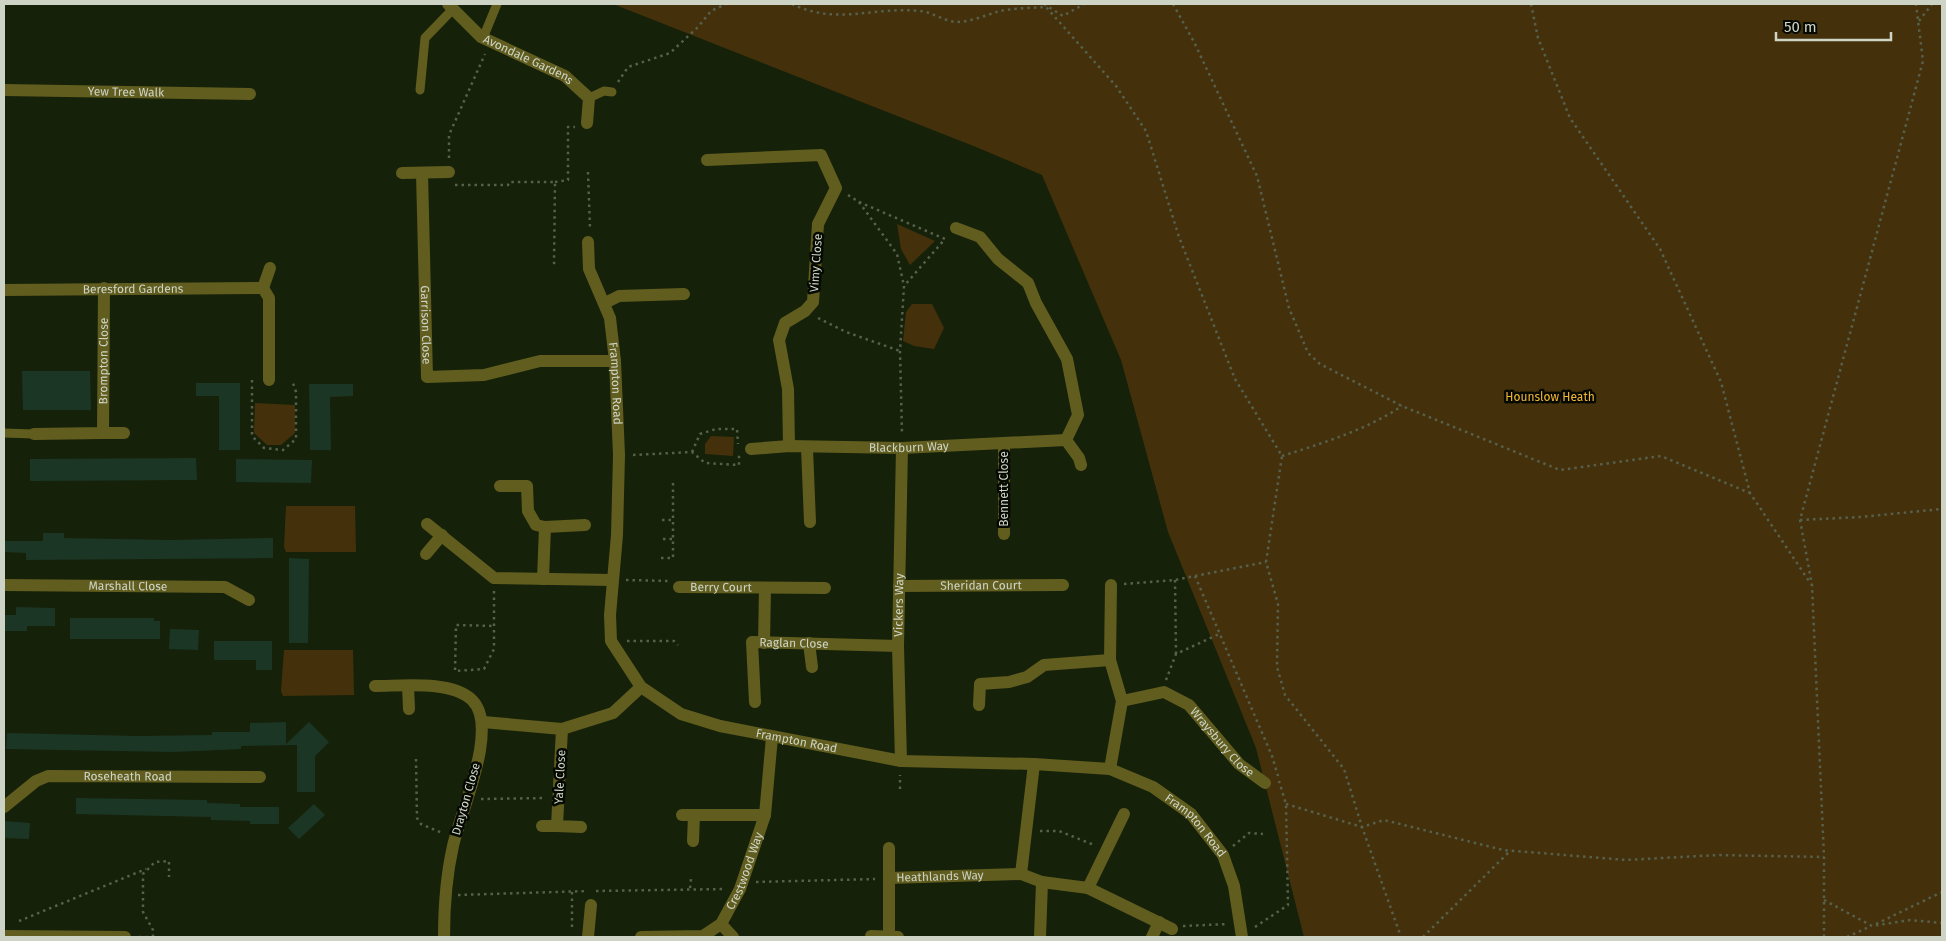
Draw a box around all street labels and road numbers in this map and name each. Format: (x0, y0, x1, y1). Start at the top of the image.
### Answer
street label: Avondale Gardens (481, 32, 577, 87)
street label: Yew Tree Walk (88, 84, 165, 100)
street label: Vimy Close (807, 233, 825, 293)
street label: Beresford Gardens (83, 282, 184, 296)
street label: Garrison Close (418, 285, 434, 365)
street label: Brompton Close (96, 318, 111, 404)
street label: Frampton Road (606, 341, 625, 425)
street label: Blackburn Way (869, 439, 949, 455)
street label: Bennett Close (997, 451, 1011, 527)
street label: Vickers Way (891, 573, 906, 637)
street label: Sheridan Court (940, 578, 1022, 593)
street label: Marshall Close (88, 579, 168, 593)
street label: Berry Court (690, 580, 753, 595)
street label: Raglan Close (759, 635, 829, 651)
street label: Wraysbury Close (1187, 705, 1257, 780)
street label: Frampton Road (755, 726, 839, 756)
street label: Yale Close (552, 749, 568, 805)
street label: Drayton Close (449, 761, 483, 837)
street label: Roseheath Road (83, 769, 172, 784)
street label: Frampton Road (1162, 791, 1229, 860)
street label: Crestwood Way (723, 830, 766, 912)
street label: Heathlands Way (896, 868, 984, 885)

